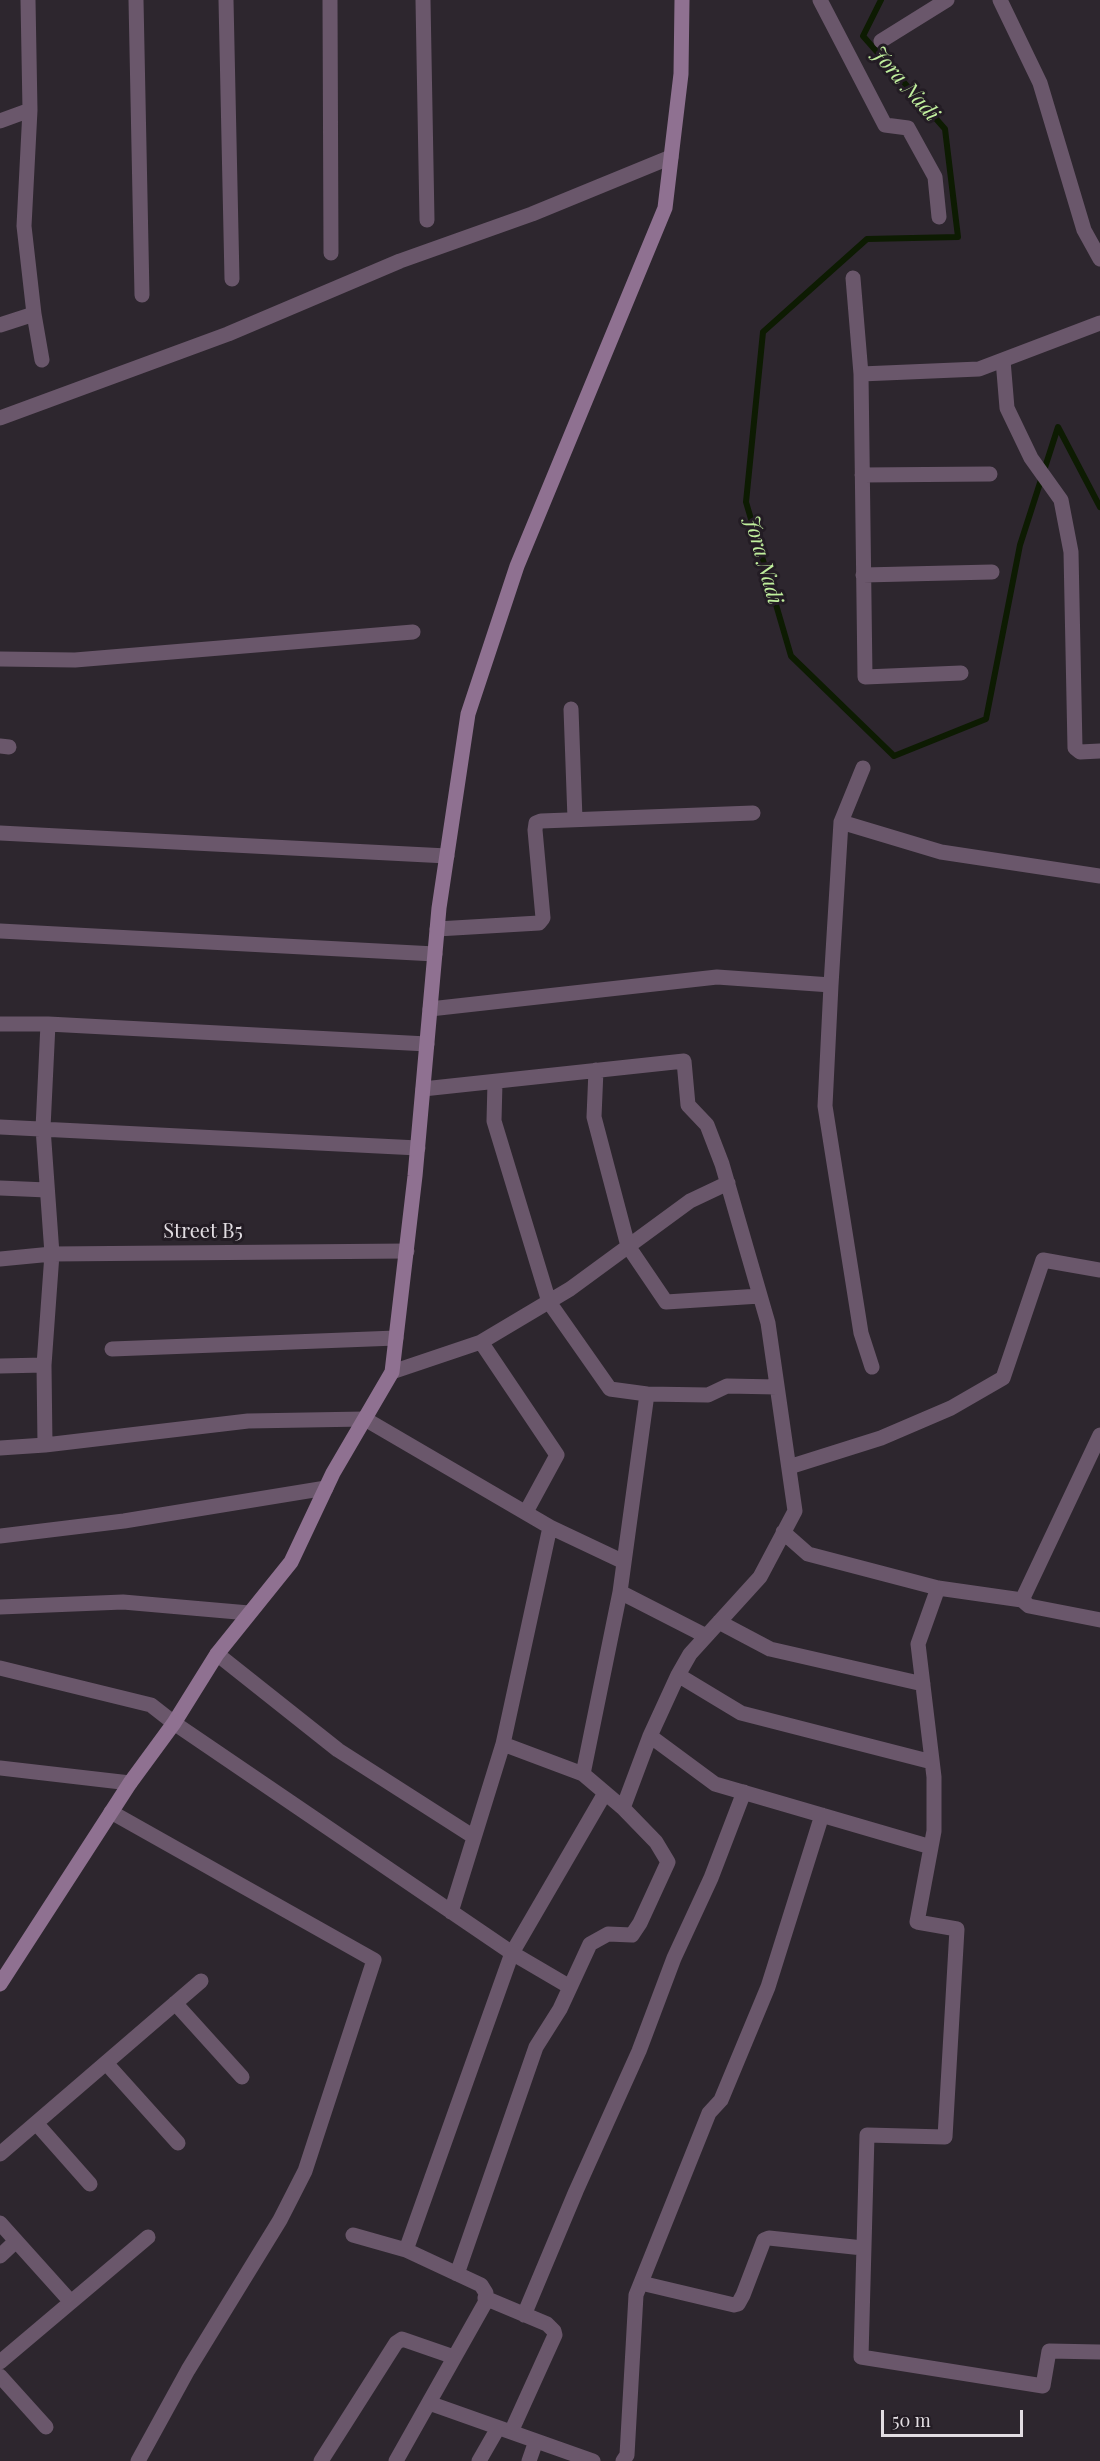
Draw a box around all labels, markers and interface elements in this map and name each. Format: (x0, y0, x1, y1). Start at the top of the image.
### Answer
water label: Jora Nadi (866, 41, 944, 127)
water label: Jora Nadi (738, 513, 788, 607)
street label: Street B5 (163, 1220, 243, 1244)
scale bar (884, 2398, 1026, 2436)
text: 50 m (892, 2408, 931, 2432)

